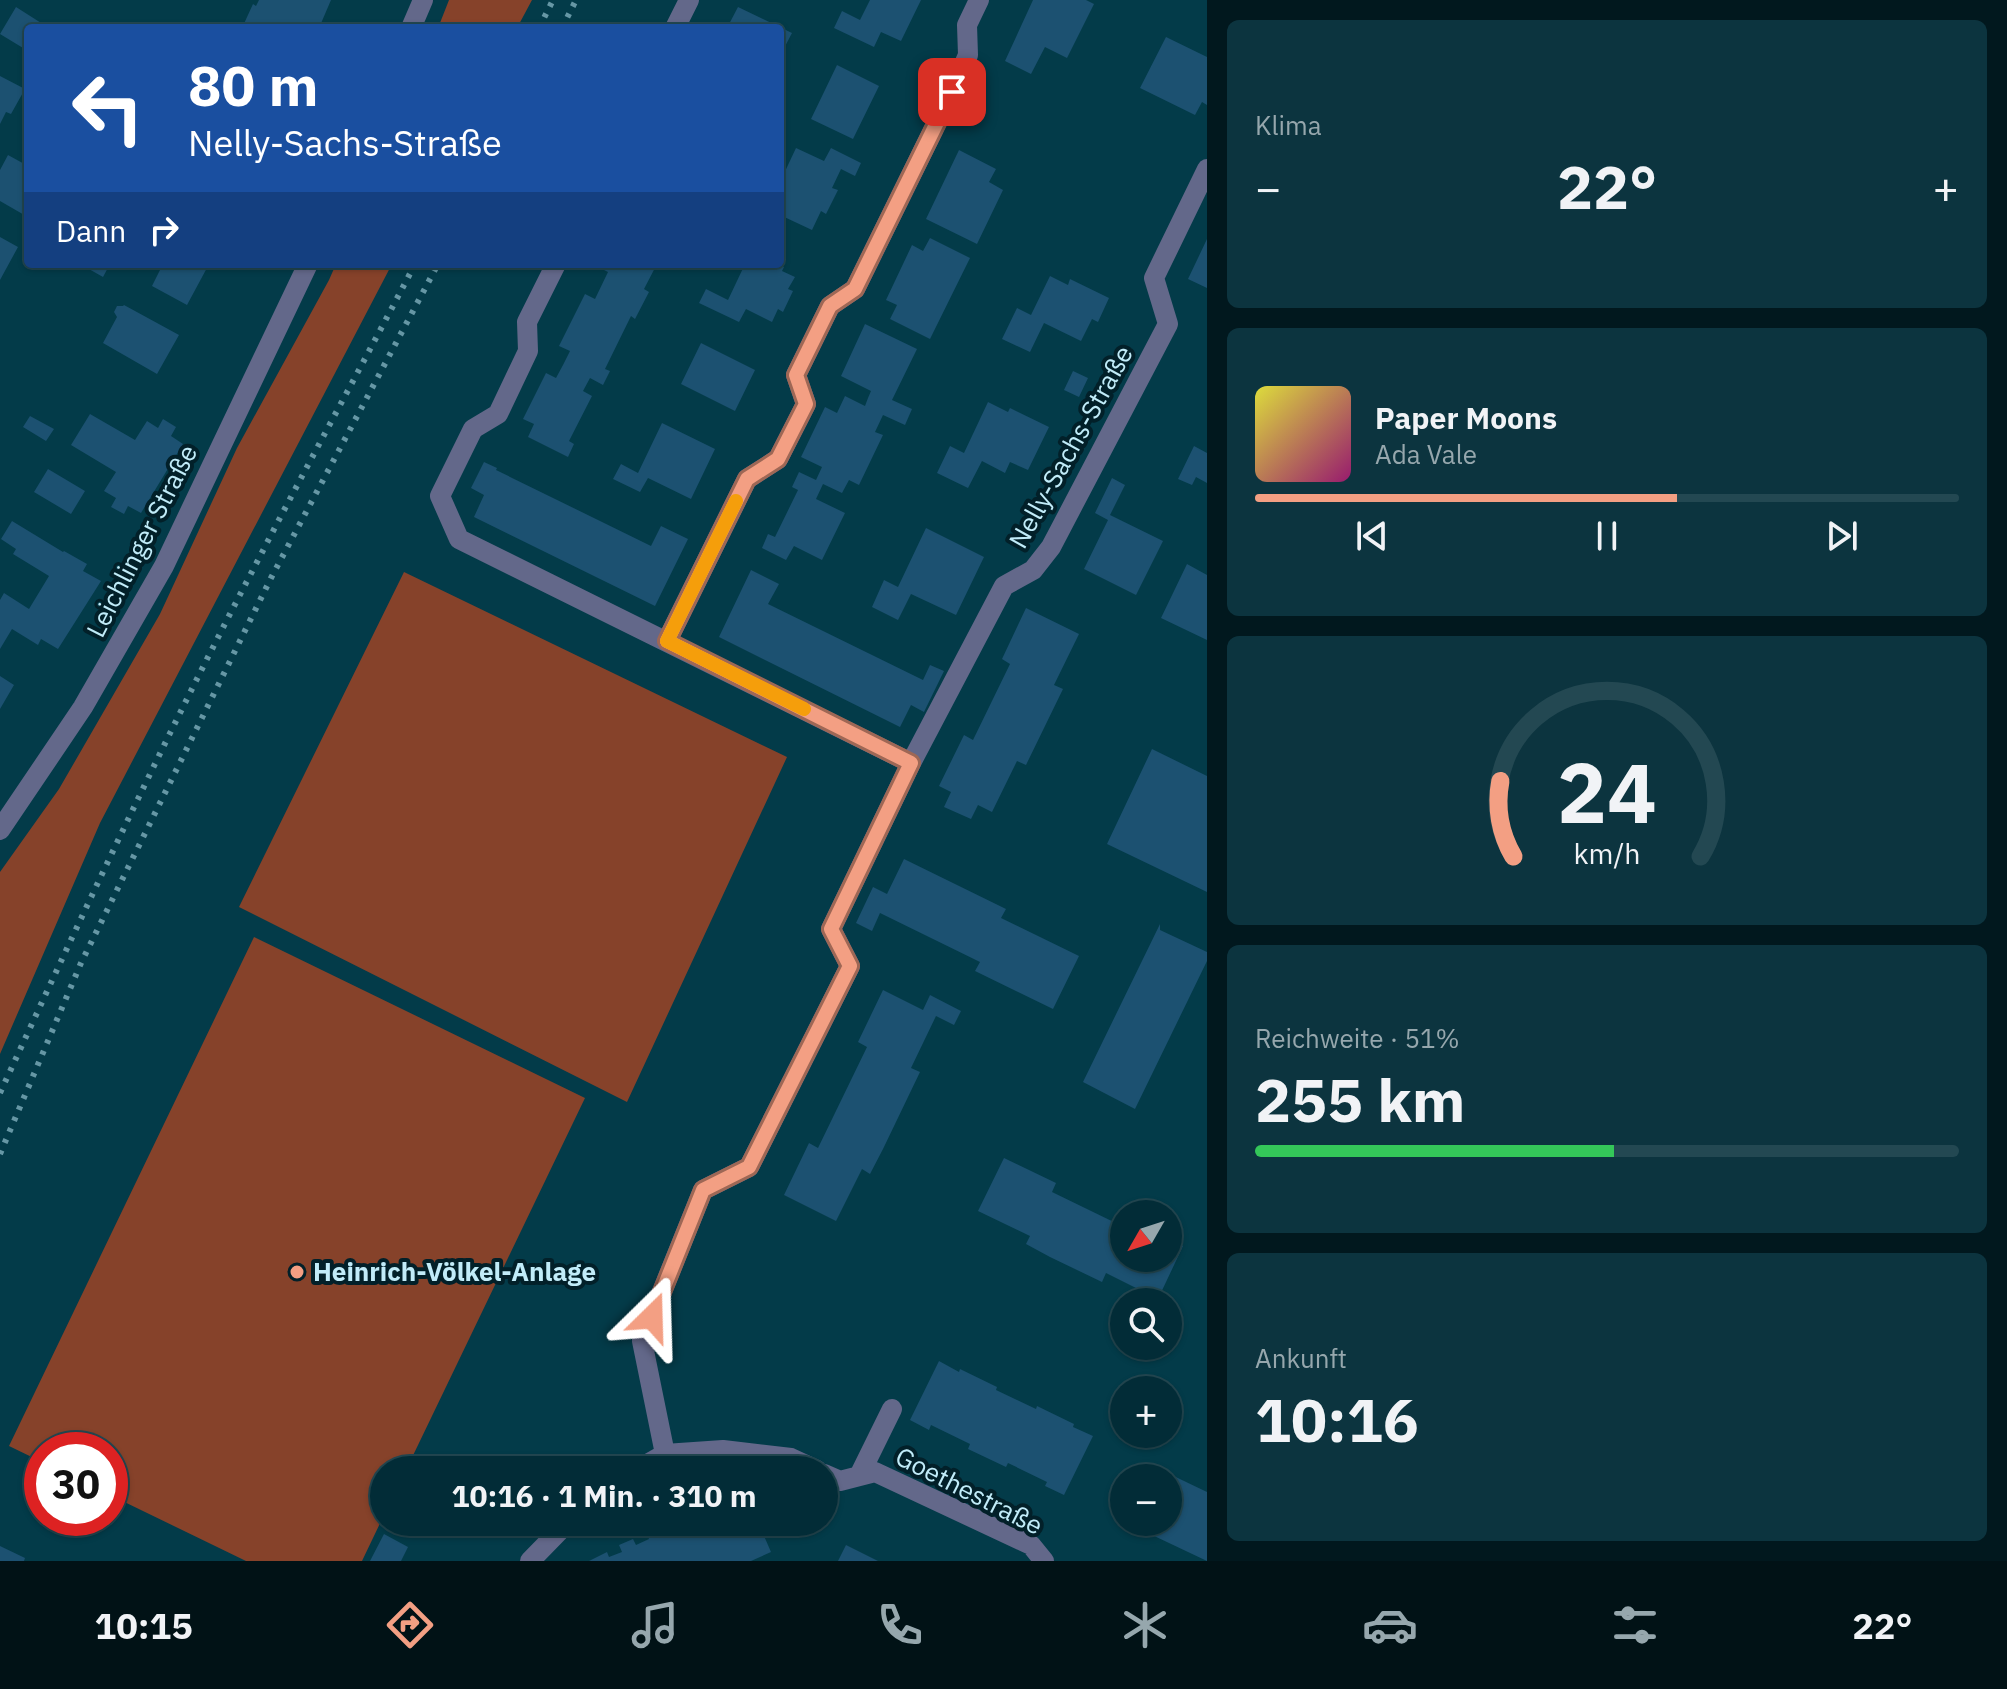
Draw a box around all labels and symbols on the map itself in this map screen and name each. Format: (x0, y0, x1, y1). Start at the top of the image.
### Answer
pin (918, 58, 986, 126)
street label: Nelly-Sachs-Straße (1000, 339, 1140, 554)
street label: Leichlinger Straße (78, 439, 204, 643)
north arrow (1110, 1200, 1182, 1272)
place label: Heinrich-Völkel-Anlage (313, 1254, 596, 1288)
marker: Heinrich-Völkel-Anlage (288, 1263, 306, 1281)
position arrow (610, 1275, 694, 1359)
speed limit sign: 30 (24, 1432, 128, 1536)
street label: Goethestraße (890, 1438, 1049, 1542)

